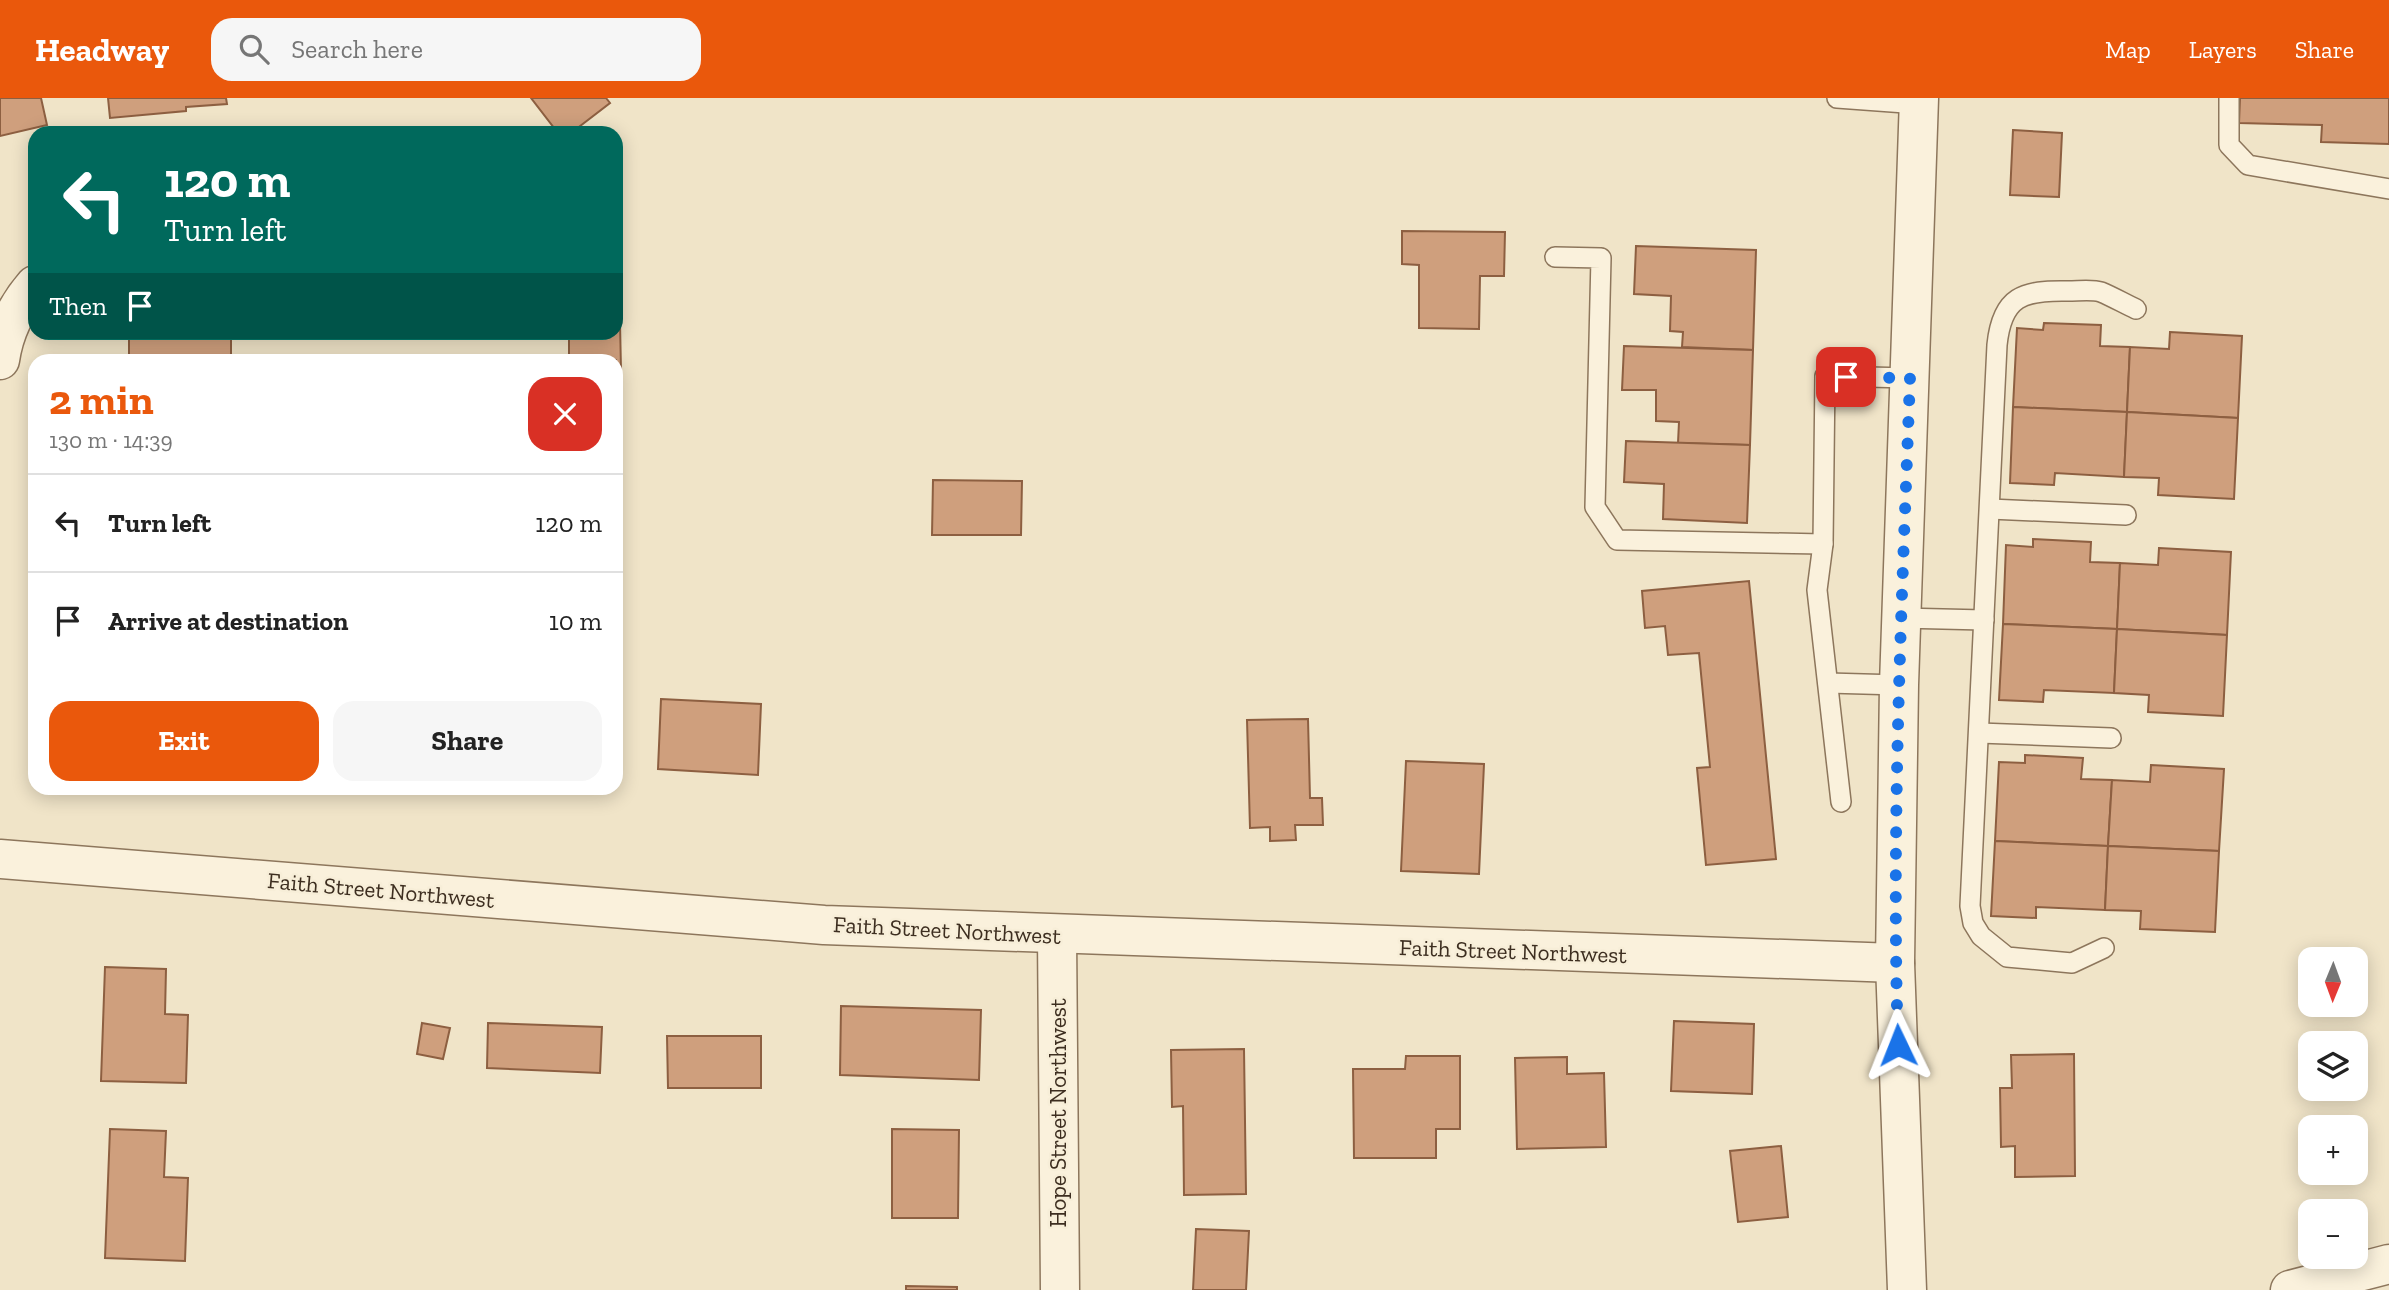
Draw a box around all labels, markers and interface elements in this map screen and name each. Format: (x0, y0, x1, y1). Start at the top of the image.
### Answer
search box (211, 18, 701, 81)
text: Headway (35, 30, 169, 69)
icon: search (235, 30, 273, 68)
text: Search here (291, 33, 423, 65)
text: Map (2105, 35, 2151, 64)
text: Layers (2189, 35, 2257, 64)
text: Share (2295, 35, 2354, 64)
text: 120 m (164, 151, 290, 210)
icon: left (49, 154, 140, 245)
text: Turn left (164, 211, 286, 249)
icon: arrive (121, 287, 159, 325)
text: Then (49, 290, 107, 322)
pin (1816, 347, 1876, 407)
icon: arrive (1827, 358, 1865, 396)
text: 2 min (49, 374, 154, 425)
button: close (528, 377, 602, 451)
text: 130 m · 14:39 (49, 426, 173, 454)
icon: left (49, 504, 87, 542)
text: Turn left (108, 507, 211, 539)
text: 120 m (535, 507, 602, 539)
icon: arrive (49, 602, 87, 640)
text: Arrive at destination (108, 605, 348, 637)
text: 10 m (549, 605, 602, 637)
button: Exit (49, 701, 319, 781)
button: Share (333, 701, 602, 781)
street label: Faith Street Northwest (266, 866, 496, 914)
street label: Faith Street Northwest (832, 910, 1062, 950)
street label: Faith Street Northwest (1399, 933, 1628, 969)
north arrow (2298, 947, 2368, 1017)
map controls (2298, 947, 2368, 1269)
street label: Hope Street Northwest (1044, 998, 1072, 1227)
position arrow (1861, 1008, 1935, 1082)
button: layers (2298, 1031, 2368, 1101)
button: + (2298, 1115, 2368, 1185)
button: − (2298, 1199, 2368, 1269)

